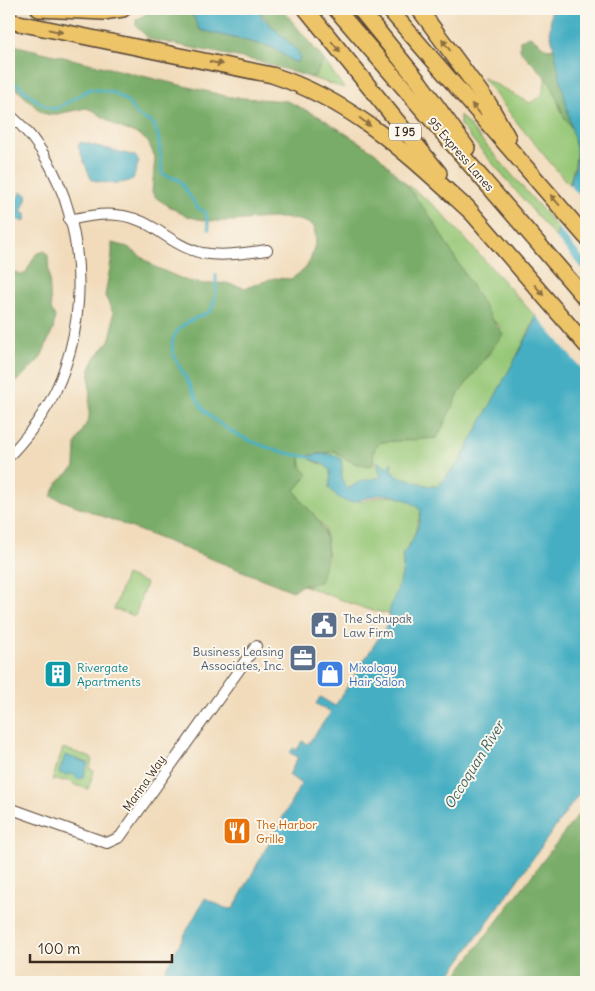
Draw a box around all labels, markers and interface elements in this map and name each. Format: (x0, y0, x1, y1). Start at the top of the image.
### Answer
one-way arrow (49, 27, 65, 35)
one-way arrow (441, 38, 451, 52)
one-way arrow (331, 40, 341, 54)
one-way arrow (208, 59, 223, 67)
one-way arrow (470, 104, 482, 116)
street label: 95 Express Lanes (425, 114, 497, 194)
one-way arrow (358, 116, 371, 127)
road number: I 95 (389, 124, 421, 140)
one-way arrow (549, 194, 560, 207)
one-way arrow (533, 284, 545, 296)
public building icon: The Schupak Law Firm (309, 610, 339, 640)
place label: The Schupak Law Firm (343, 611, 412, 640)
office icon: Business Leasing Associates, Inc. (288, 643, 318, 673)
place label: Business Leasing Associates, Inc. (193, 644, 284, 673)
building icon: Rivergate Apartments (43, 659, 73, 689)
shop icon: Mixology Hair Salon (315, 659, 345, 689)
place label: Rivergate Apartments (77, 660, 141, 689)
place label: Mixology Hair Salon (349, 660, 405, 689)
water label: Occoquan River (440, 716, 509, 812)
street label: Marina Way (119, 752, 169, 814)
restaurant icon: The Harbor Grille (222, 816, 252, 846)
place label: The Harbor Grille (256, 817, 317, 846)
scale bar (30, 931, 172, 963)
text: 100 m (38, 939, 80, 958)

